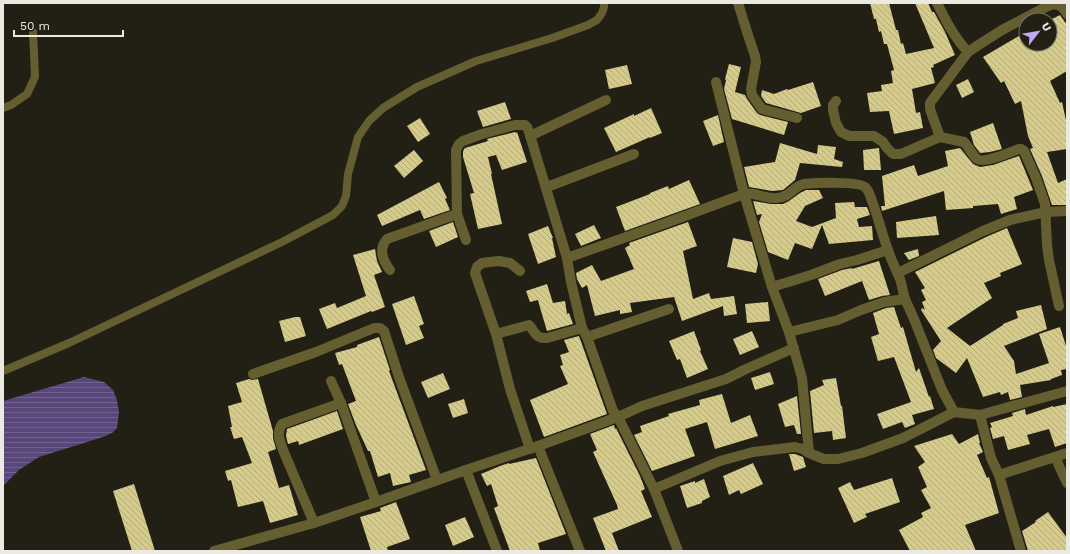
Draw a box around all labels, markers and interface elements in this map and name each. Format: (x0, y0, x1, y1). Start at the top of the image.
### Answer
scale bar (14, 12, 123, 38)
north arrow (1018, 12, 1058, 52)
text: 50 m (20, 19, 50, 33)
text: U (1039, 20, 1054, 34)

